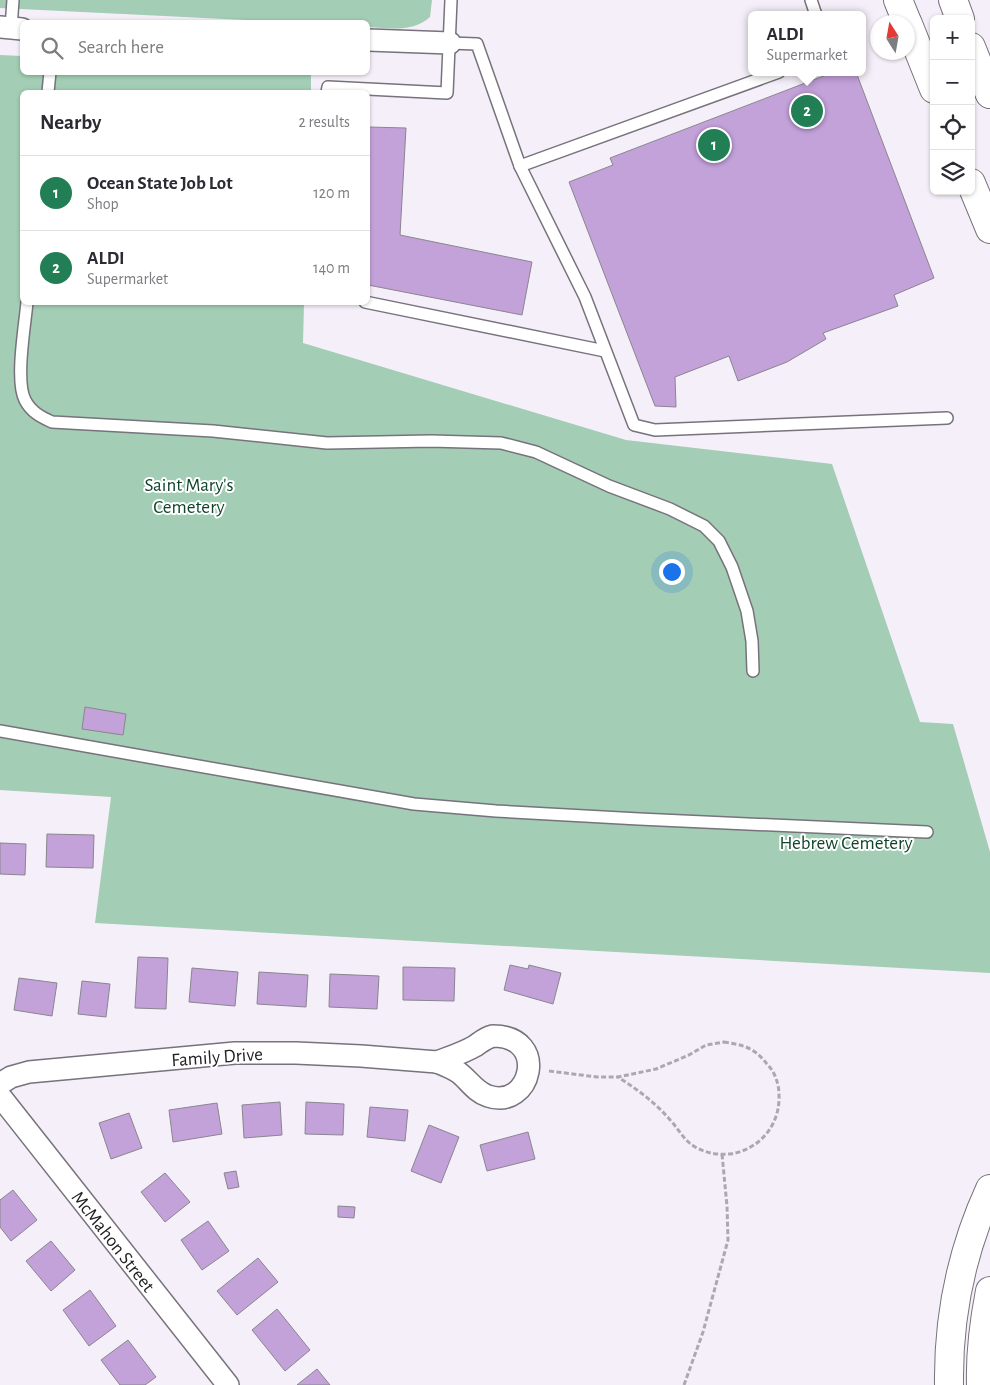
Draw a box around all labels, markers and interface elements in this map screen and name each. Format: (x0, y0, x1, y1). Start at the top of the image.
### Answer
popup (748, 11, 866, 76)
north arrow (870, 15, 915, 60)
map controls (930, 15, 975, 195)
button: + (930, 15, 975, 60)
search box (20, 20, 370, 75)
text: ALDI (766, 25, 804, 44)
icon: search (38, 34, 66, 62)
text: Search here (78, 38, 164, 57)
text: Supermarket (766, 47, 848, 63)
button: − (930, 60, 975, 105)
pin: 2 (791, 92, 823, 130)
button: locate (930, 105, 975, 150)
text: Nearby (40, 112, 101, 133)
text: 2 results (298, 114, 350, 130)
pin: 1 (698, 126, 730, 164)
button: layers (930, 150, 975, 195)
text: Ocean State Job Lot (87, 174, 233, 193)
text: 1 (53, 185, 59, 201)
text: 120 m (313, 185, 350, 201)
text: Shop (87, 196, 119, 212)
text: ALDI (87, 249, 125, 268)
text: 2 (52, 260, 60, 276)
text: 140 m (313, 260, 350, 276)
text: Supermarket (87, 271, 168, 287)
park label: Saint Mary's Cemetery (144, 476, 234, 517)
your location (659, 559, 685, 585)
park label: Hebrew Cemetery (779, 834, 913, 853)
street label: Family Drive (171, 1045, 263, 1070)
street label: McMahon Street (68, 1188, 158, 1296)

